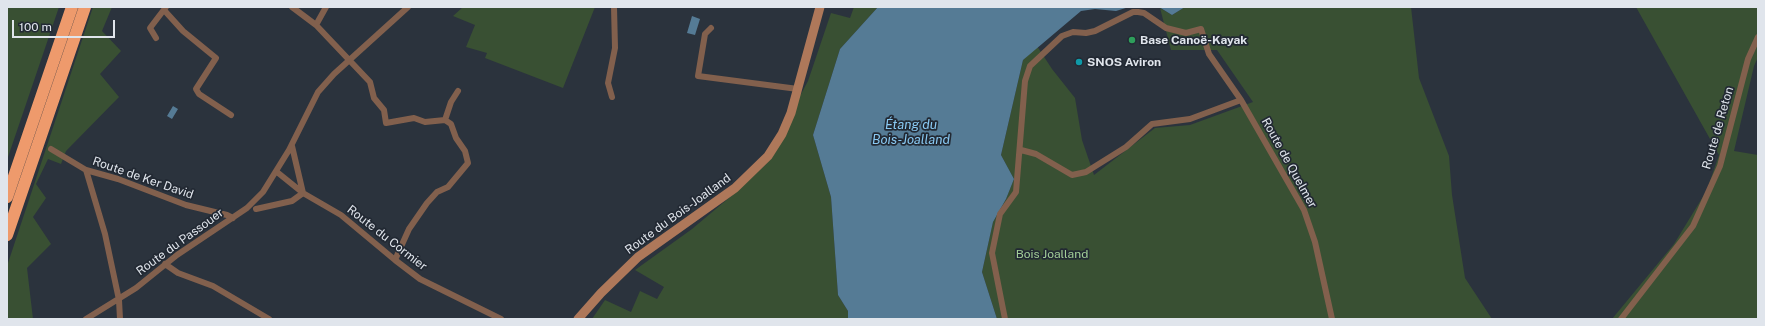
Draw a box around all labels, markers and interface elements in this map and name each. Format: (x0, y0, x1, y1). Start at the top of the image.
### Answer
scale bar (14, 12, 117, 38)
text: 100 m (19, 20, 52, 34)
place label: Base Canoë-Kayak (1140, 33, 1247, 47)
marker: Base Canoë-Kayak (1127, 35, 1137, 45)
place label: SNOS Aviron (1087, 55, 1161, 69)
marker: SNOS Aviron (1074, 57, 1084, 67)
street label: Route de Reton (1699, 85, 1737, 171)
street label: Route de Quelmer (1258, 115, 1320, 211)
water label: Étang du Bois-Joalland (872, 117, 950, 148)
street label: Route de Ker David (91, 154, 195, 202)
street label: Route du Bois-Joalland (622, 171, 734, 257)
street label: Route du Cormier (344, 202, 430, 274)
street label: Route du Passouer (134, 206, 226, 278)
park label: Bois Joalland (1016, 247, 1088, 261)

